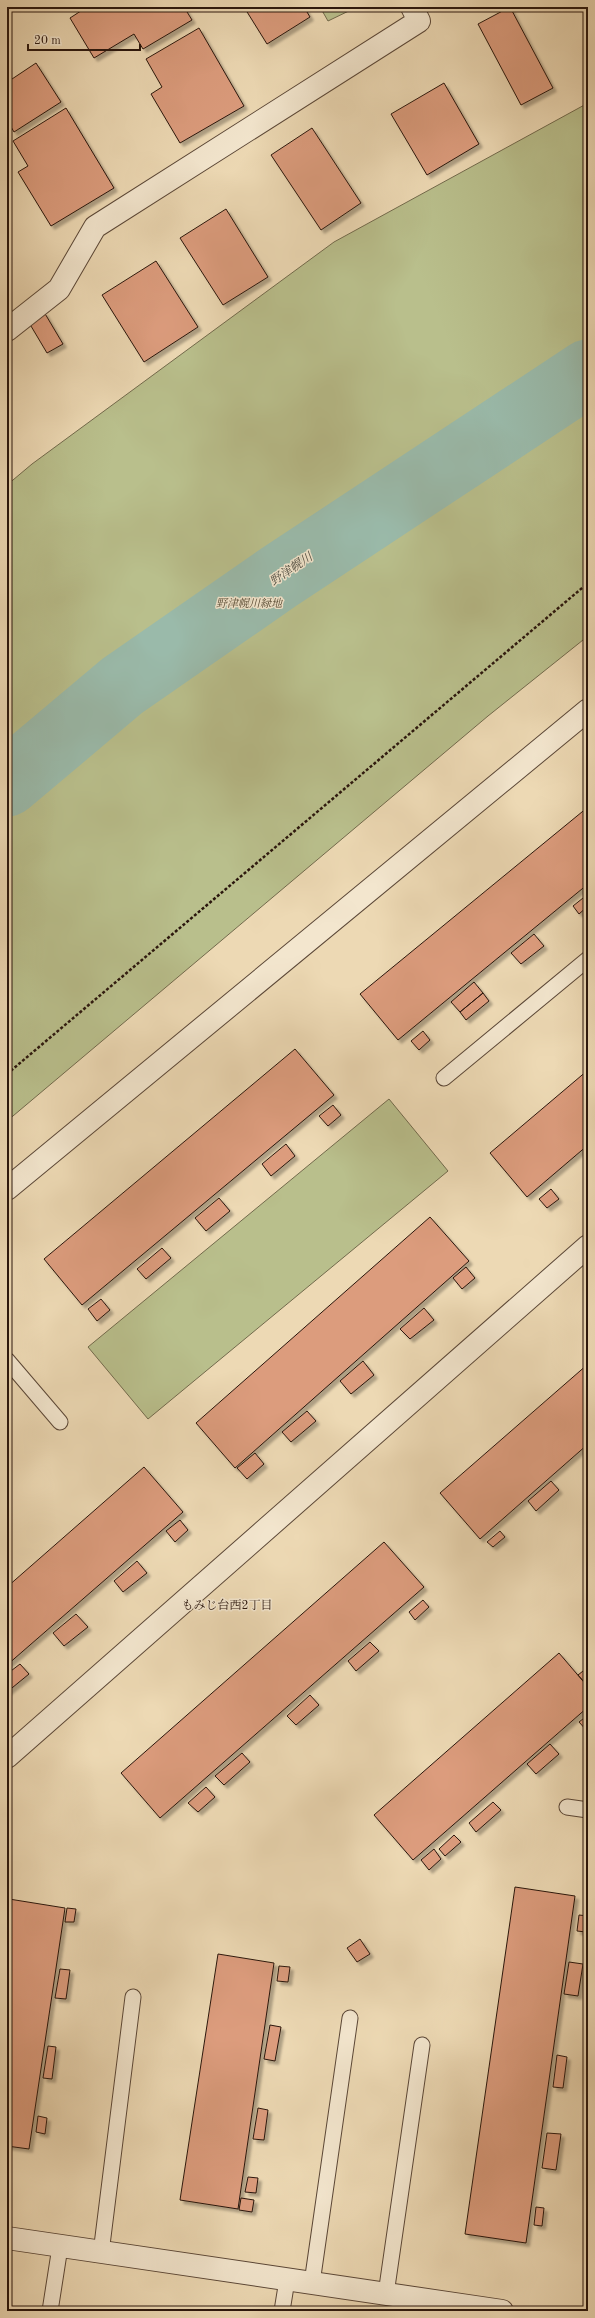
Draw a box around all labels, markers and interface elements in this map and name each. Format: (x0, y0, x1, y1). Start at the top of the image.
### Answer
scale bar (28, 26, 140, 52)
text: 20 m (34, 35, 61, 47)
water label: 野津幌川 (268, 549, 316, 588)
park label: 野津幌川緑地 (216, 597, 283, 610)
district label: もみじ台西2丁目 (182, 1598, 272, 1612)

